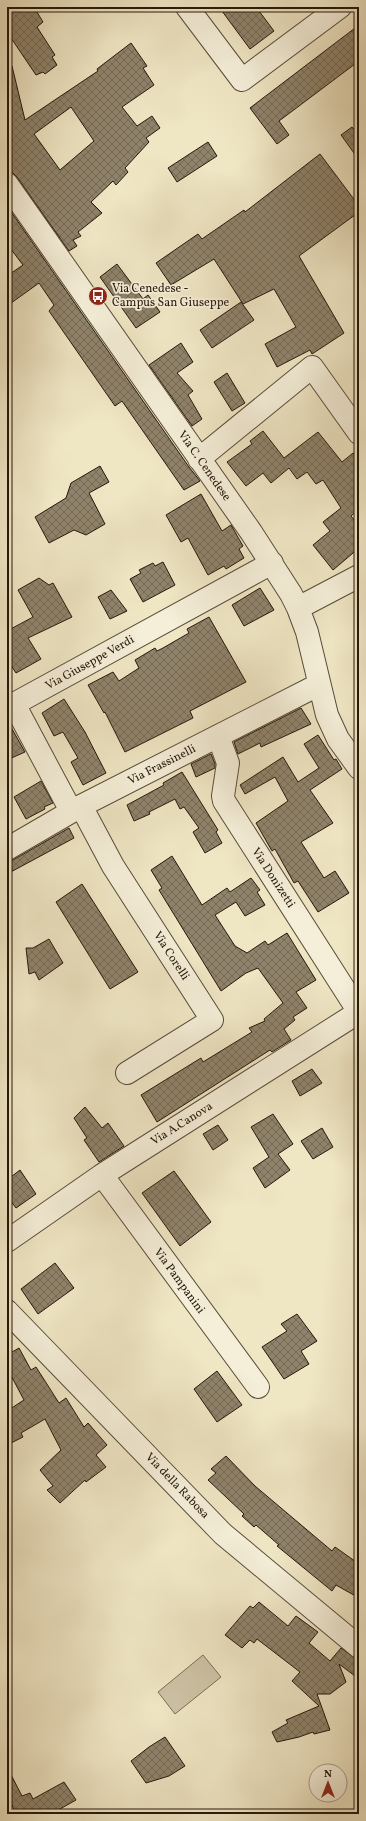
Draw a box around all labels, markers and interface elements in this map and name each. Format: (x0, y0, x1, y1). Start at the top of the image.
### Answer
place label: Via Cenedese - Campus San Giuseppe (112, 281, 230, 311)
bus stop icon: Via Cenedese - Campus San Giuseppe (87, 285, 109, 307)
street label: Via C. Cenedese (174, 428, 234, 505)
street label: Via Giuseppe Verdi (43, 632, 138, 694)
street label: Via Frassinelli (125, 741, 199, 789)
street label: Via Donizetti (247, 845, 299, 912)
street label: Via Corelli (149, 928, 193, 984)
street label: Via A.Canova (148, 1099, 216, 1149)
street label: Via Pampanini (150, 1245, 209, 1317)
street label: Via della Rabosa (141, 1450, 213, 1522)
north arrow (308, 1763, 348, 1803)
text: N (324, 1767, 332, 1782)

